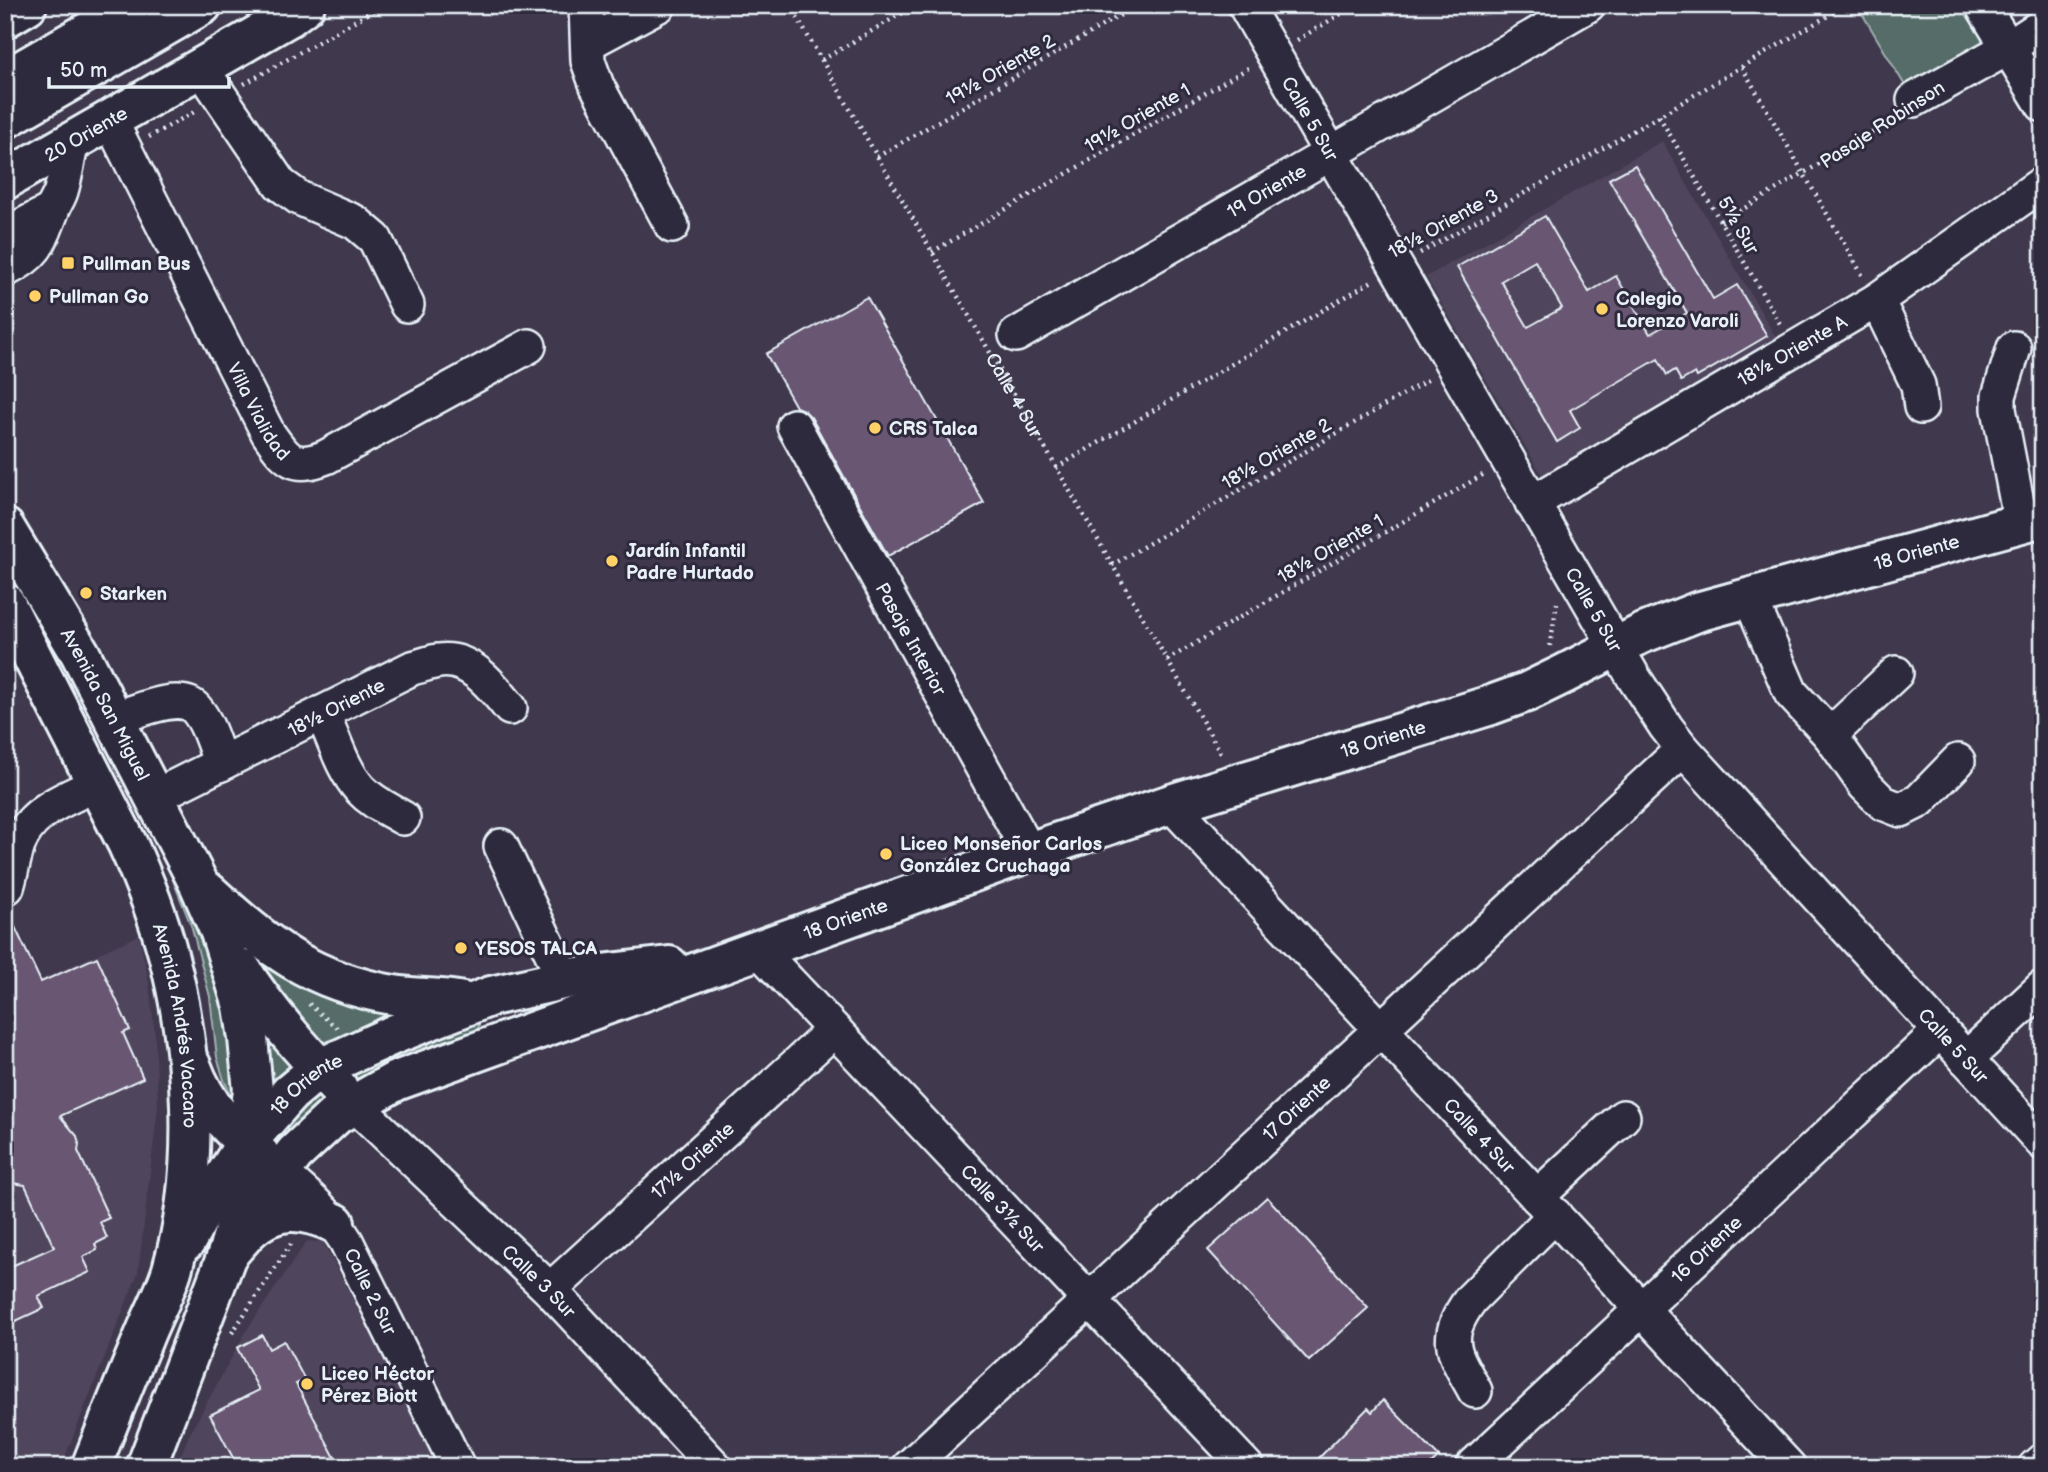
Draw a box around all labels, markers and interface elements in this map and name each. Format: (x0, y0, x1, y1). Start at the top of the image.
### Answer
street label: 19½ Oriente 2 (942, 29, 1060, 111)
scale bar (49, 46, 229, 90)
text: 50 m (60, 58, 107, 83)
street label: Calle 5 Sur (1276, 73, 1343, 166)
street label: Pasaje Robinson (1816, 76, 1950, 174)
street label: 19½ Oriente 1 (1081, 79, 1195, 158)
street label: 20 Oriente (41, 102, 132, 168)
street label: 19 Oriente (1223, 160, 1311, 224)
street label: 18½ Oriente 3 (1384, 184, 1503, 264)
street label: 5½ Sur (1712, 193, 1764, 260)
place label: Pullman Bus (82, 253, 190, 276)
marker: Pullman Bus (60, 255, 76, 271)
place label: Pullman Go (49, 286, 149, 309)
marker: Pullman Go (27, 288, 43, 304)
place label: Colegio Lorenzo Varoli (1616, 288, 1739, 333)
marker: Colegio Lorenzo Varoli (1594, 301, 1610, 317)
street label: 18½ Oriente A (1734, 310, 1852, 392)
street label: Calle 4 Sur (980, 349, 1047, 443)
street label: Villa Vialidad (221, 359, 294, 466)
street label: 18½ Oriente 2 (1218, 413, 1336, 495)
place label: CRS Talca (889, 418, 978, 441)
marker: CRS Talca (867, 420, 883, 436)
street label: 18½ Oriente 1 (1274, 510, 1388, 589)
street label: 18 Oriente (1871, 530, 1962, 576)
place label: Jardín Infantil Padre Hurtado (626, 540, 754, 585)
marker: Jardín Infantil Padre Hurtado (604, 553, 620, 569)
street label: Calle 5 Sur (1560, 564, 1627, 657)
street label: Pasaje Interior (870, 579, 951, 701)
place label: Starken (100, 583, 167, 606)
marker: Starken (78, 585, 94, 601)
street label: Avenida San Miguel (55, 624, 154, 785)
street label: 18½ Oriente (284, 674, 389, 743)
street label: 18 Oriente (1338, 716, 1429, 764)
place label: Liceo Monseñor Carlos González Cruchaga (900, 833, 1102, 878)
marker: Liceo Monseñor Carlos González Cruchaga (878, 846, 894, 862)
street label: 18 Oriente (801, 894, 891, 946)
street label: Avenida Andrés Vaccaro (147, 921, 200, 1128)
place label: YESOS TALCA (475, 938, 597, 961)
marker: YESOS TALCA (453, 940, 469, 956)
street label: Calle 5 Sur (1913, 1004, 1993, 1089)
street label: 18 Oriente (266, 1049, 347, 1121)
street label: 17 Oriente (1258, 1072, 1336, 1146)
street label: Calle 4 Sur (1438, 1094, 1520, 1180)
street label: 17½ Oriente (647, 1118, 739, 1205)
street label: Calle 3½ Sur (955, 1160, 1049, 1259)
street label: 16 Oriente (1667, 1211, 1747, 1289)
street label: Calle 3 Sur (496, 1240, 581, 1324)
street label: Calle 2 Sur (338, 1245, 401, 1340)
place label: Liceo Héctor Pérez Biott (321, 1363, 434, 1408)
marker: Liceo Héctor Pérez Biott (299, 1376, 315, 1392)

